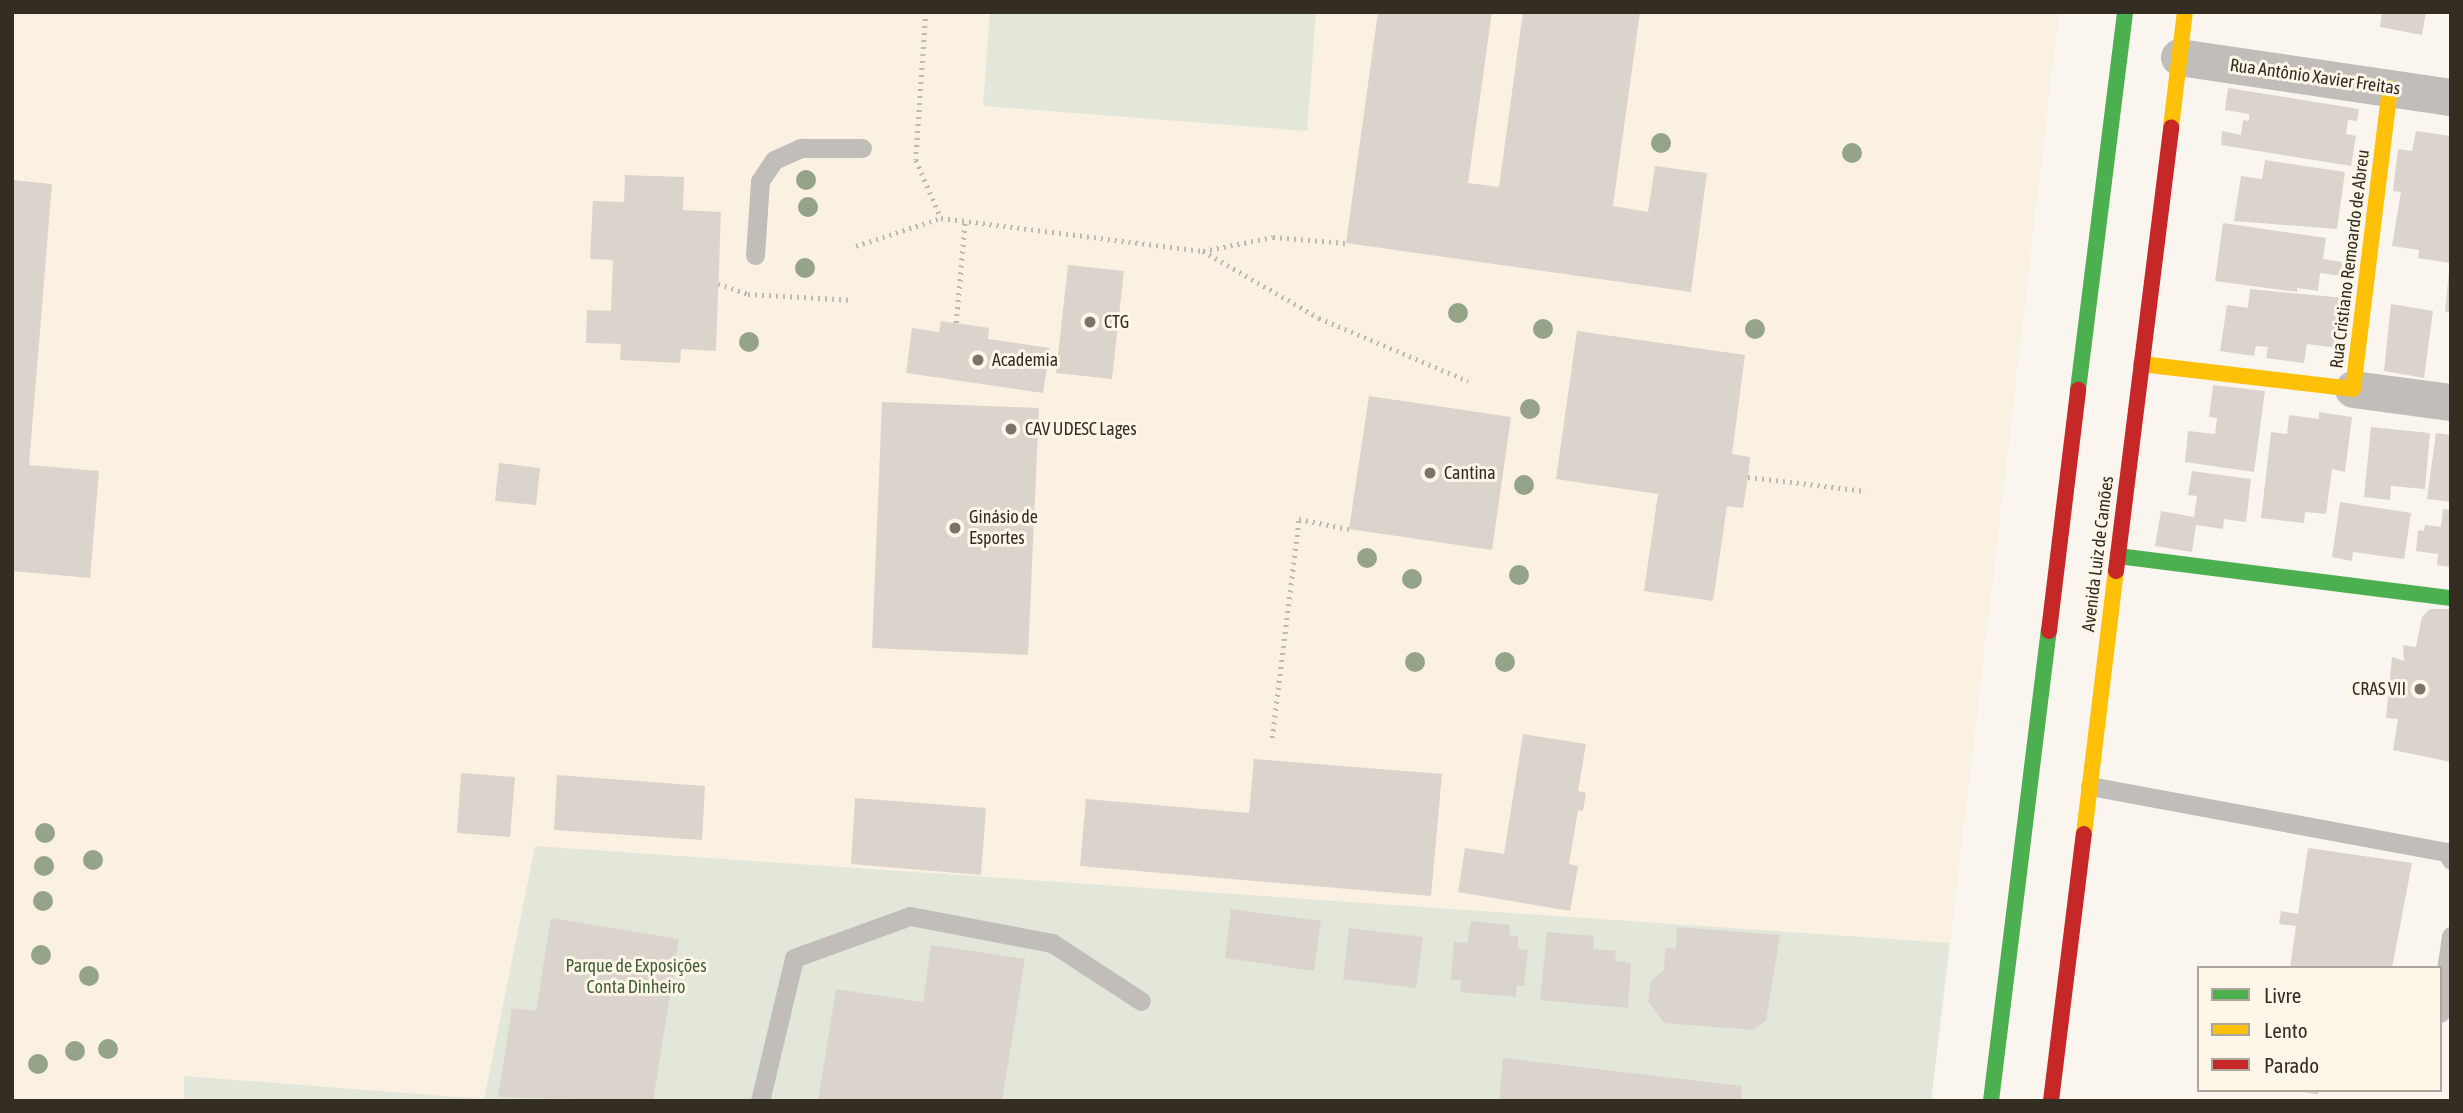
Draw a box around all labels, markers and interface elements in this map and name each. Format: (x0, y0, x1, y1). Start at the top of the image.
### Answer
street label: Rua Antônio Xavier Freitas (2228, 54, 2402, 100)
street label: Rua Cristiano Remoardo de Abreu (2326, 148, 2374, 370)
place label: CTG (1104, 311, 1129, 333)
marker: CTG (1082, 314, 1098, 330)
place label: Academia (992, 349, 1058, 371)
marker: Academia (970, 352, 986, 368)
place label: CAV UDESC Lages (1025, 418, 1137, 440)
marker: CAV UDESC Lages (1003, 421, 1019, 437)
place label: Cantina (1444, 462, 1496, 484)
marker: Cantina (1422, 465, 1438, 481)
street label: Avenida Luiz de Camões (2078, 475, 2118, 633)
place label: Ginásio de Esportes (969, 507, 1038, 550)
marker: Ginásio de Esportes (947, 520, 963, 536)
place label: CRAS VII (2352, 678, 2406, 700)
marker: CRAS VII (2412, 681, 2428, 697)
park label: Parque de Exposições Conta Dinheiro (565, 956, 707, 998)
legend (2197, 966, 2442, 1092)
text: Livre (2264, 983, 2301, 1007)
text: Lento (2264, 1018, 2308, 1042)
text: Parado (2264, 1053, 2319, 1077)

